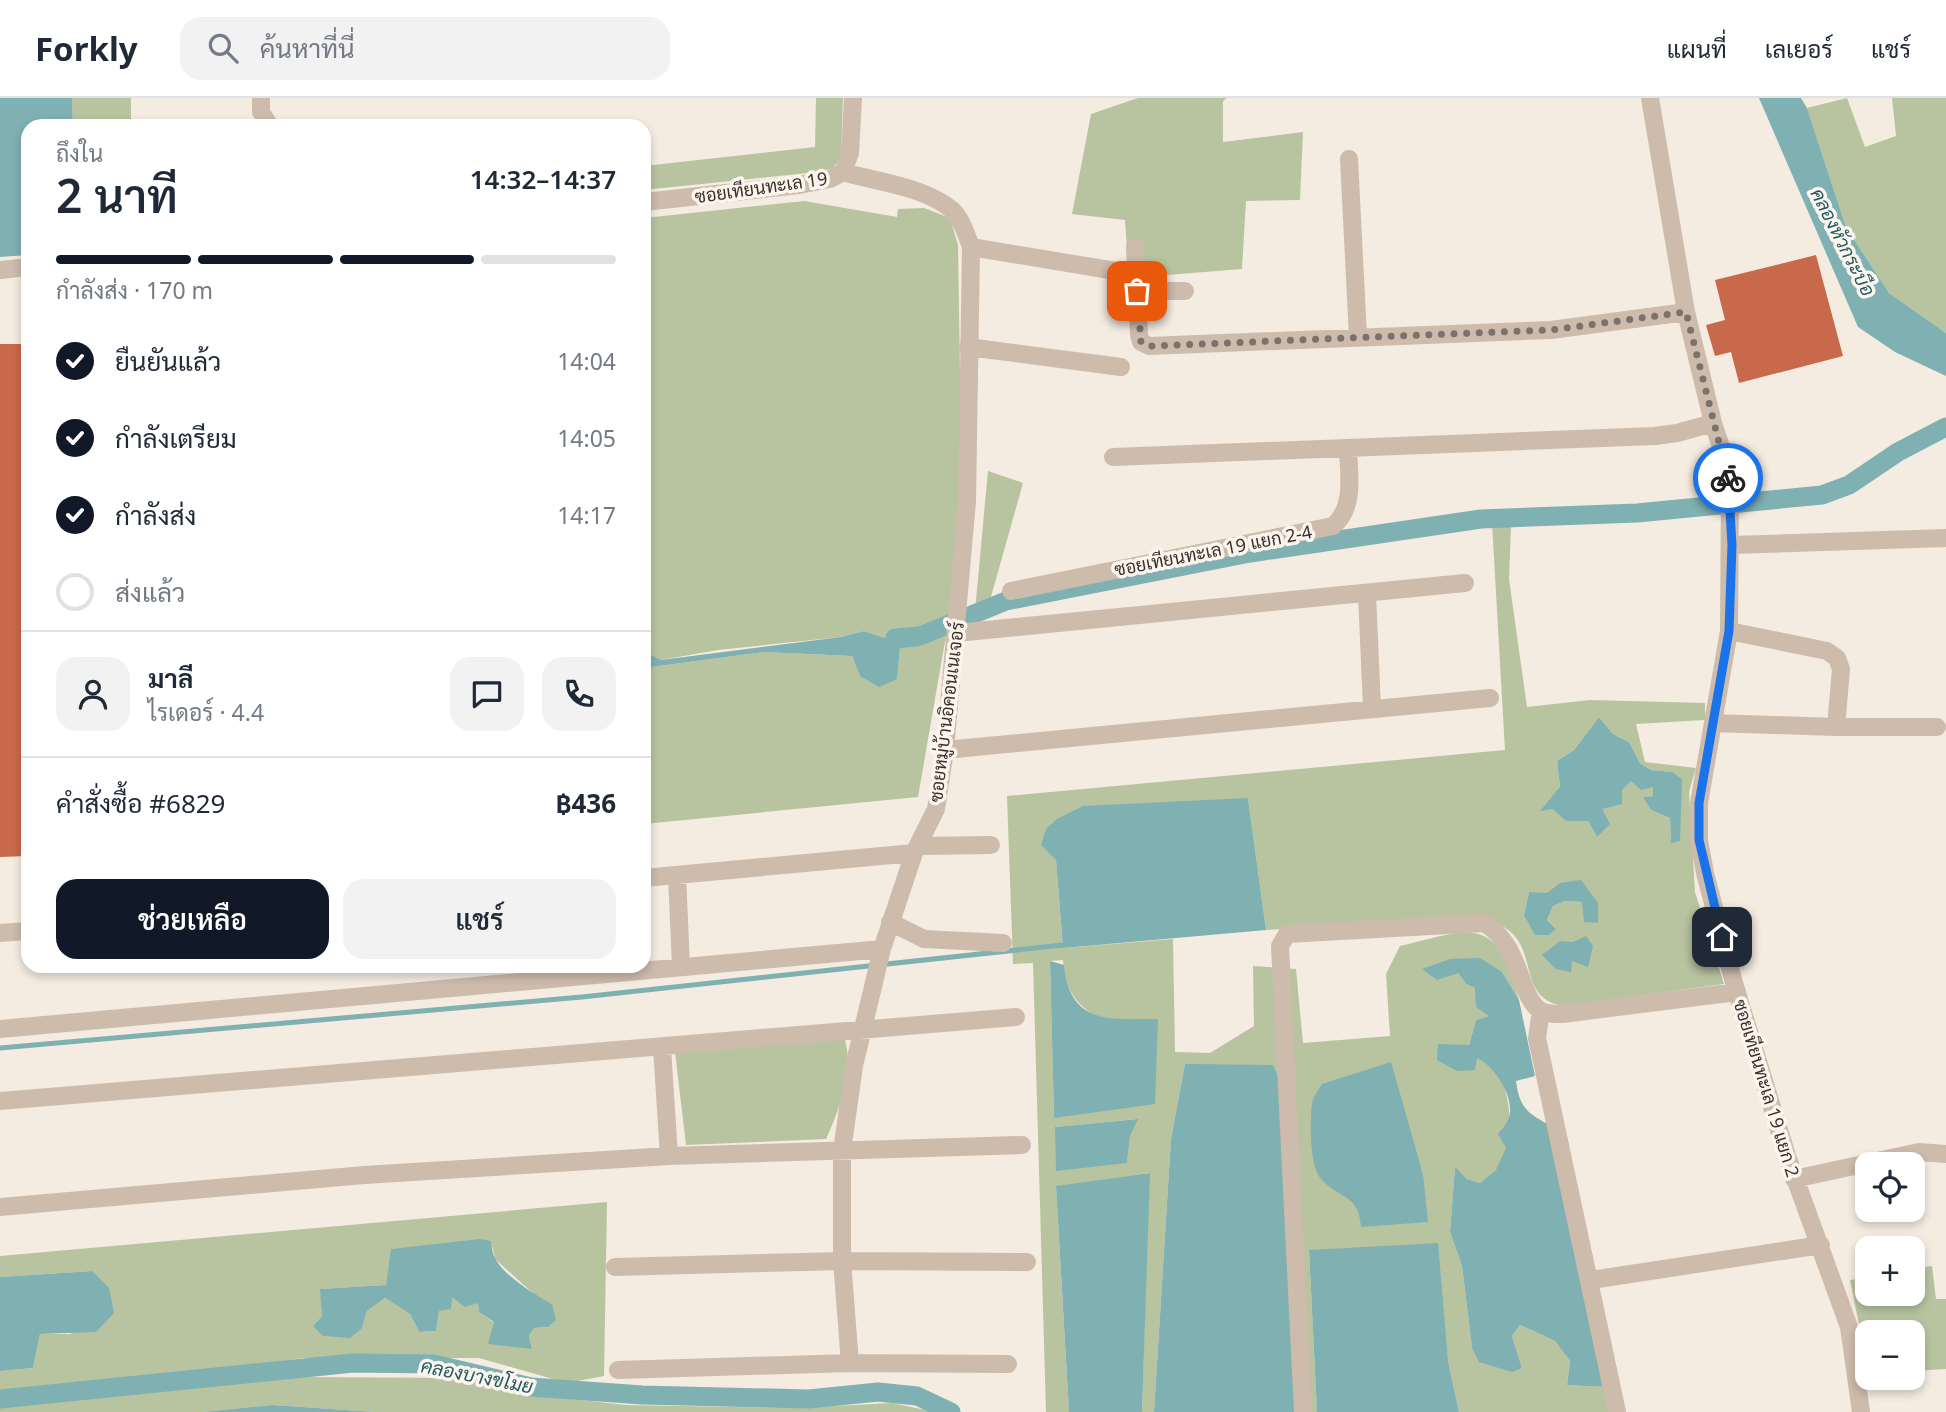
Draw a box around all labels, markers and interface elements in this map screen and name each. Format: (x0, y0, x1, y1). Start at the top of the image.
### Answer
search box (180, 17, 670, 80)
text: Forkly (35, 26, 138, 71)
icon: search (204, 29, 242, 67)
text: ค้นหาที่นี่ (260, 30, 355, 66)
text: แผนที่ (1667, 32, 1727, 65)
text: เลเยอร์ (1765, 32, 1833, 65)
text: แชร์ (1871, 32, 1911, 65)
text: ถึงใน (56, 137, 103, 169)
text: 14:32–14:37 (470, 161, 616, 197)
text: 2 นาที (56, 164, 178, 226)
street label: ซอยเทียนทะเล 19 (693, 166, 829, 208)
water label: คลองหัวกระบือ (1805, 184, 1881, 300)
pin (1107, 261, 1167, 321)
icon: bag (1118, 272, 1156, 310)
text: กำลังส่ง · 170 m (56, 274, 213, 306)
icon: check (56, 342, 94, 380)
text: ยืนยันแล้ว (115, 343, 221, 379)
text: 14:04 (557, 345, 616, 377)
icon: check (56, 419, 94, 457)
text: กำลังเตรียม (115, 420, 237, 456)
text: 14:05 (557, 422, 616, 454)
courier (1693, 443, 1763, 513)
icon: bike (1709, 459, 1747, 497)
icon: check (56, 496, 94, 534)
text: กำลังส่ง (115, 497, 196, 533)
text: 14:17 (557, 499, 616, 531)
street label: ซอยเทียนทะเล 19 แยก 2-4 (1112, 519, 1314, 581)
text: ส่งแล้ว (115, 574, 185, 610)
street label: ซอยหมู่บ้านอิคอนเนเจอร์ (923, 620, 971, 804)
button: person (56, 657, 130, 731)
button: chat (450, 657, 524, 731)
button: phone (542, 657, 616, 731)
text: มาลี (148, 660, 193, 696)
text: ไรเดอร์ · 4.4 (148, 696, 264, 728)
text: คำสั่งซื้อ #6829 (56, 785, 226, 821)
text: ฿436 (556, 785, 616, 821)
button: ช่วยเหลือ (56, 879, 329, 959)
button: แชร์ (343, 879, 616, 959)
pin (1692, 907, 1752, 967)
icon: home (1703, 918, 1741, 956)
street label: ซอยเทียนทะเล 19 แยก 2 (1729, 996, 1805, 1180)
map controls (1855, 1152, 1925, 1390)
button: locate (1855, 1152, 1925, 1222)
button: + (1855, 1236, 1925, 1306)
button: − (1855, 1320, 1925, 1390)
water label: คลองบางขโมย (419, 1352, 535, 1400)

